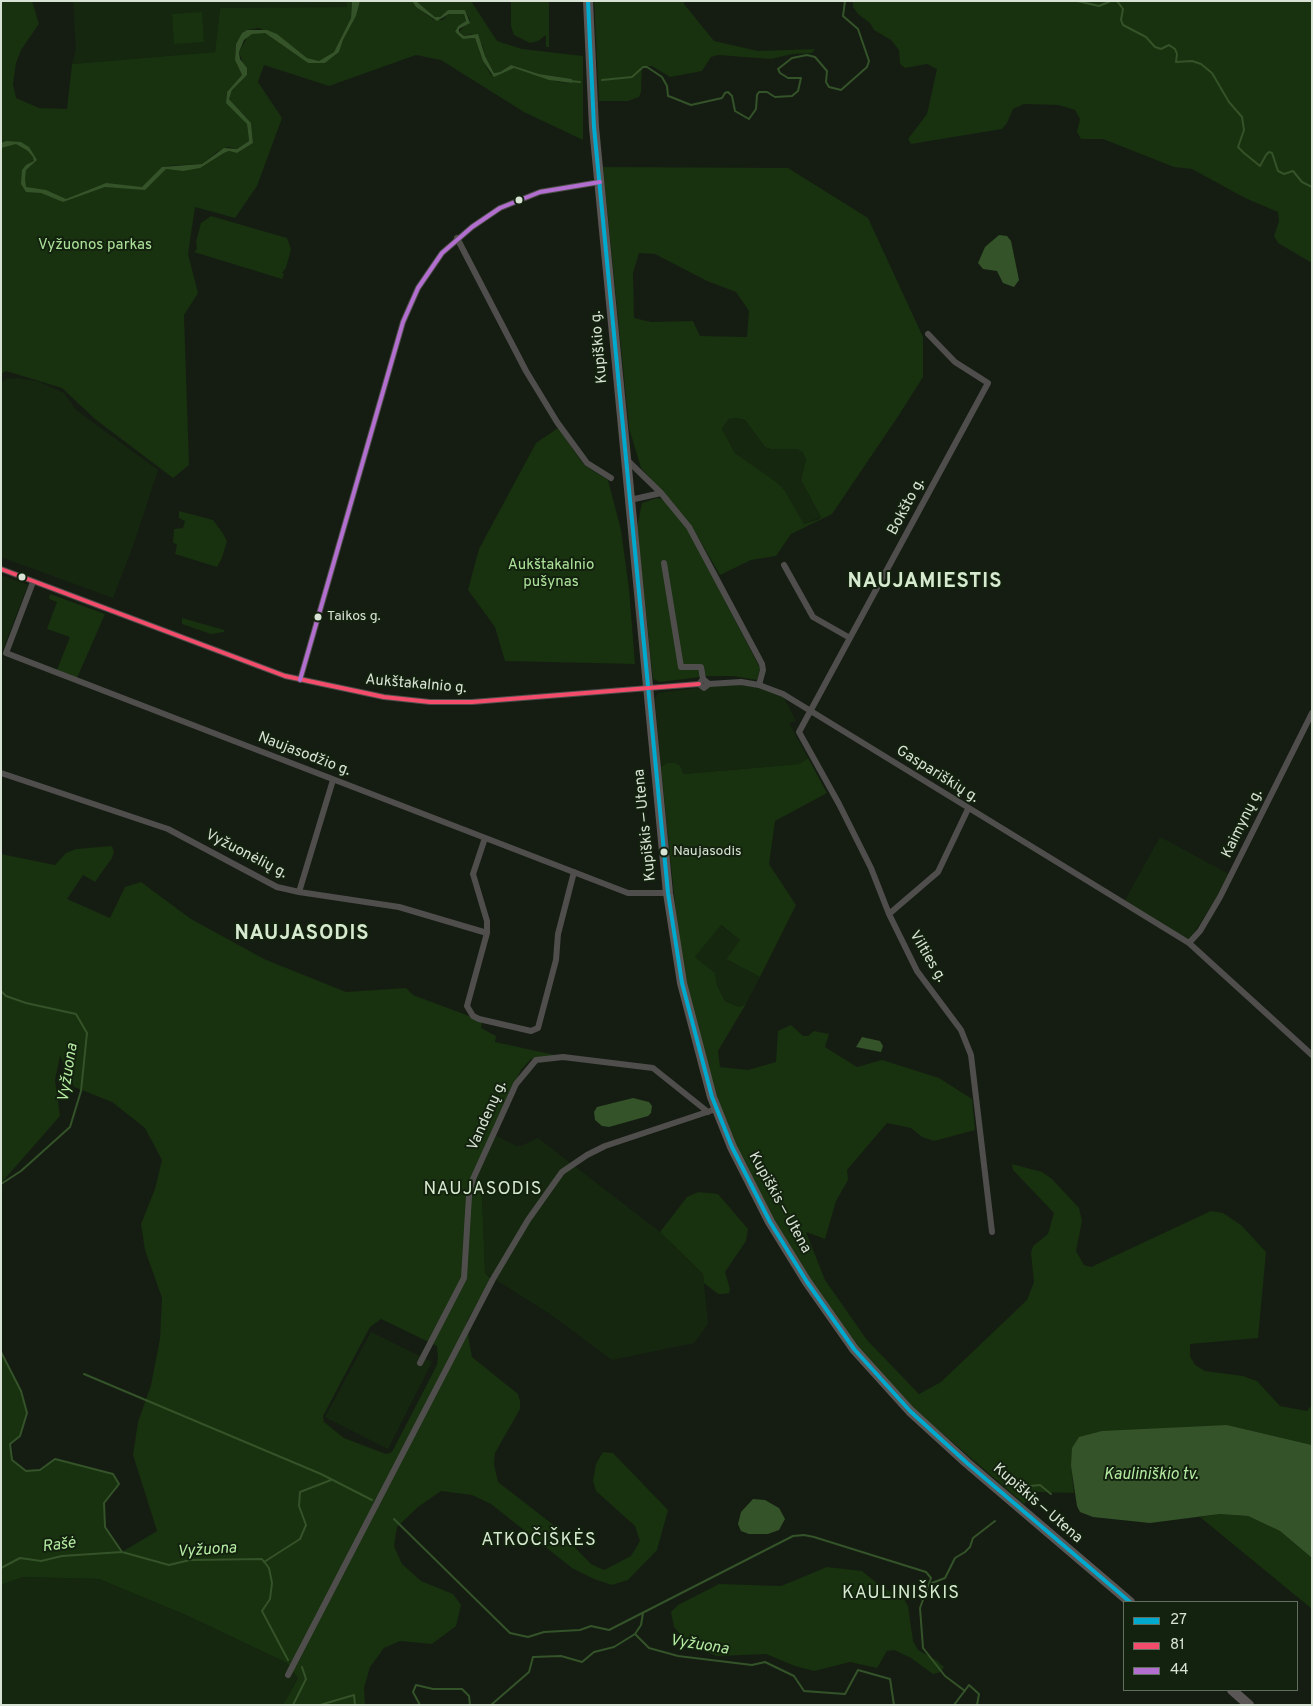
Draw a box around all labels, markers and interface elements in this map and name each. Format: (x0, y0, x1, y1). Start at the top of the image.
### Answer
unlabelled marker (514, 195, 524, 205)
park label: Vyžuonos parkas (38, 237, 152, 255)
street label: Kupiškio g. (588, 310, 612, 384)
street label: Bokšto g. (884, 475, 930, 539)
park label: Aukštakalnio pušynas (508, 557, 594, 592)
district label: NAUJAMIESTIS (846, 571, 1004, 595)
unlabelled marker (17, 572, 27, 582)
place label: Taikos g. (327, 609, 381, 625)
marker: Taikos g. (313, 612, 323, 622)
street label: Aukštakalnio g. (364, 672, 468, 698)
street label: Naujasodžio g. (255, 729, 353, 781)
street label: Gaspariškių g. (892, 742, 982, 808)
street label: Kupiškis — Utena (631, 768, 661, 882)
street label: Kaimynų g. (1219, 787, 1267, 861)
street label: Vyžuonėlių g. (202, 827, 290, 883)
place label: Naujasodis (673, 844, 742, 860)
marker: Naujasodis (659, 847, 669, 857)
district label: NAUJASODIS (233, 923, 371, 947)
street label: Vilties g. (905, 928, 949, 986)
water label: Vyžuona (55, 1042, 83, 1104)
street label: Vandenų g. (465, 1078, 511, 1154)
street label: Kupiškis — Utena (744, 1149, 814, 1257)
district label: NAUJASODIS (422, 1179, 544, 1201)
street label: Kupiškis — Utena (988, 1460, 1086, 1548)
water label: Kauliniškio tv. (1104, 1466, 1198, 1486)
district label: ATKOČIŠKĖS (480, 1530, 598, 1552)
water label: Rašė (41, 1534, 77, 1558)
water label: Vyžuona (177, 1539, 237, 1563)
district label: KAULINIŠKIS (841, 1583, 961, 1605)
legend (1123, 1601, 1298, 1691)
text: 27 (1170, 1611, 1187, 1630)
water label: Vyžuona (668, 1632, 730, 1660)
text: 81 (1170, 1636, 1185, 1655)
text: 44 (1170, 1661, 1189, 1680)

